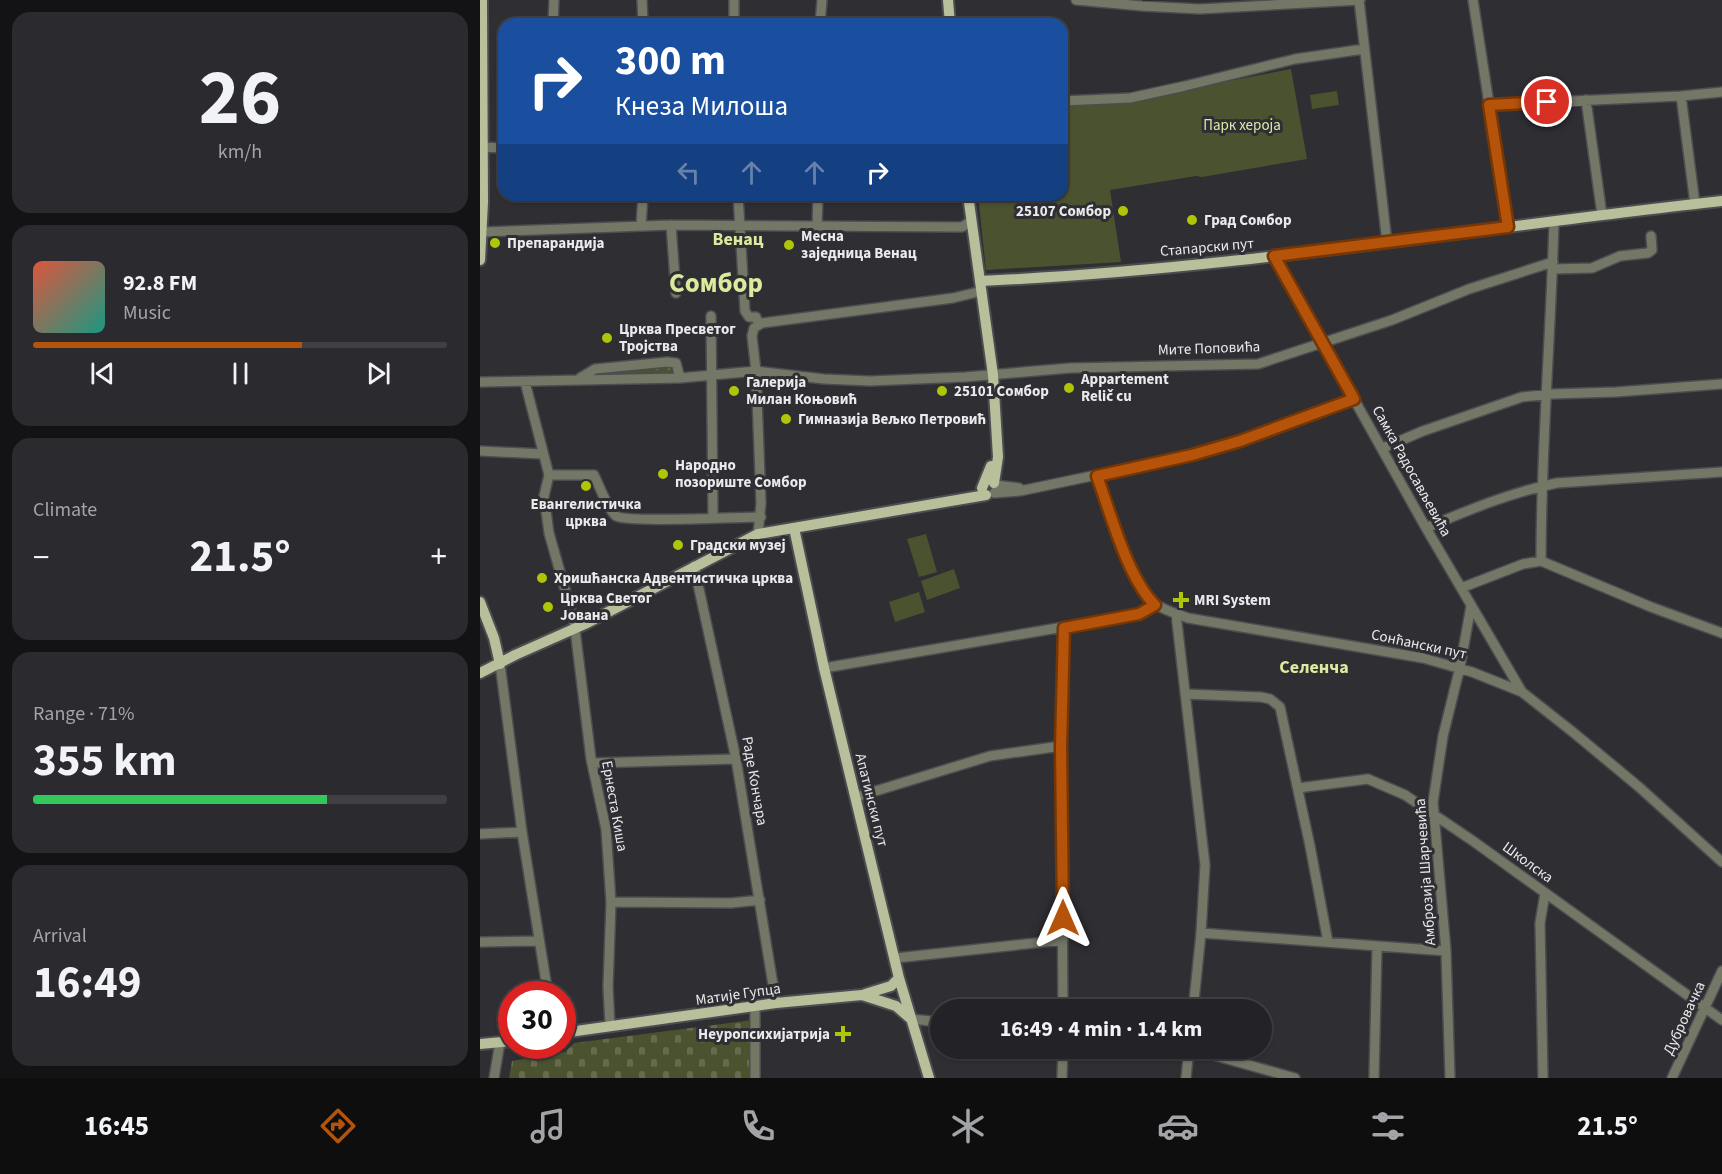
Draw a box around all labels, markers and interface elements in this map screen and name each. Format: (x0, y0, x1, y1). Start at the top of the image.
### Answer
text: 300 m (615, 31, 726, 91)
icon: right (516, 42, 594, 120)
text: 26 (199, 43, 281, 154)
pin (1521, 76, 1572, 127)
icon: arrive (1530, 85, 1563, 118)
text: Кнеза Милоша (615, 87, 788, 126)
park label: Парк хероја (1203, 115, 1281, 136)
text: km/h (218, 138, 262, 166)
icon: left (672, 156, 705, 189)
icon: ahead (735, 156, 768, 189)
icon: ahead (798, 156, 831, 189)
icon: right (861, 156, 894, 189)
place label: 25107 Сомбор (1016, 201, 1111, 222)
marker: 25107 Сомбор (1116, 204, 1130, 218)
place label: Град Сомбор (1204, 210, 1292, 231)
marker: Град Сомбор (1185, 213, 1199, 227)
place label: Месна заједница Венац (801, 226, 917, 264)
district label: Венац (713, 227, 764, 252)
place label: Препарандија (507, 233, 605, 254)
street label: Стапарски пут (1159, 233, 1255, 262)
marker: Препарандија (488, 236, 502, 250)
marker: Месна заједница Венац (782, 238, 796, 252)
district label: Сомбор (669, 264, 763, 303)
text: 92.8 FM (123, 267, 197, 299)
text: Music (123, 299, 171, 327)
place label: Црква Пресветог Тројства (619, 319, 736, 357)
marker: Црква Пресветог Тројства (600, 331, 614, 345)
street label: Мите Поповића (1157, 336, 1261, 361)
icon: previous (86, 357, 119, 390)
icon: pause (224, 357, 257, 390)
icon: next (362, 357, 395, 390)
place label: Appartement Relič cu (1080, 369, 1169, 407)
place label: Галерија Милан Коњовић (746, 372, 857, 410)
place label: 25101 Сомбор (954, 381, 1049, 402)
marker: Appartement Relič cu (1062, 381, 1076, 395)
marker: Галерија Милан Коњовић (727, 384, 741, 398)
marker: 25101 Сомбор (935, 384, 949, 398)
street label: Самка Радосављевића (1367, 402, 1456, 541)
place label: Гимназија Вељко Петровић (798, 409, 986, 430)
marker: Гимназија Вељко Петровић (779, 412, 793, 426)
place label: Народно позориште Сомбор (675, 455, 807, 493)
marker: Народно позориште Сомбор (656, 467, 670, 481)
marker: Евангелистичка црква (579, 479, 593, 493)
place label: Евангелистичка црква (530, 494, 642, 532)
text: Climate (33, 496, 97, 524)
text: 21.5° (189, 525, 291, 589)
text: − (33, 534, 49, 581)
text: + (431, 534, 447, 581)
place label: Градски музеј (690, 535, 786, 556)
marker: Градски музеј (671, 538, 685, 552)
place label: Хришћанска Адвентистичка црква (554, 568, 793, 589)
marker: Хришћанска Адвентистичка црква (535, 571, 549, 585)
place label: Црква Светог Јована (560, 588, 653, 626)
place label: MRI System (1194, 590, 1271, 611)
marker: MRI System (1172, 591, 1190, 609)
marker: Црква Светог Јована (541, 600, 555, 614)
street label: Сонћански пут (1369, 624, 1469, 665)
district label: Селенча (1279, 655, 1349, 680)
text: Range · 71% (33, 700, 134, 728)
text: 355 km (33, 729, 177, 793)
street label: Раде Кончара (736, 735, 773, 827)
street label: Апатински пут (850, 751, 893, 849)
street label: Ернеста Киша (596, 759, 633, 853)
street label: Амброзија Шарчевића (1410, 798, 1441, 946)
street label: Школска (1498, 837, 1557, 888)
position arrow (1031, 886, 1095, 950)
text: Arrival (33, 922, 87, 950)
text: 16:49 (33, 951, 142, 1015)
street label: Матије Гупца (694, 978, 782, 1011)
street label: Дубровачка (1658, 978, 1711, 1058)
speed limit sign: 30 (498, 981, 576, 1059)
text: 16:49 · 4 min · 1.4 km (1000, 1013, 1202, 1045)
place label: Неуропсихијатрија (698, 1024, 830, 1045)
marker: Неуропсихијатрија (834, 1025, 852, 1043)
icon: directions (317, 1105, 359, 1147)
icon: music (527, 1105, 569, 1147)
icon: phone (737, 1105, 779, 1147)
icon: climate (947, 1105, 989, 1147)
icon: car (1157, 1105, 1199, 1147)
icon: filters (1367, 1105, 1409, 1147)
text: 16:45 (84, 1107, 149, 1146)
text: 21.5° (1577, 1107, 1638, 1146)

